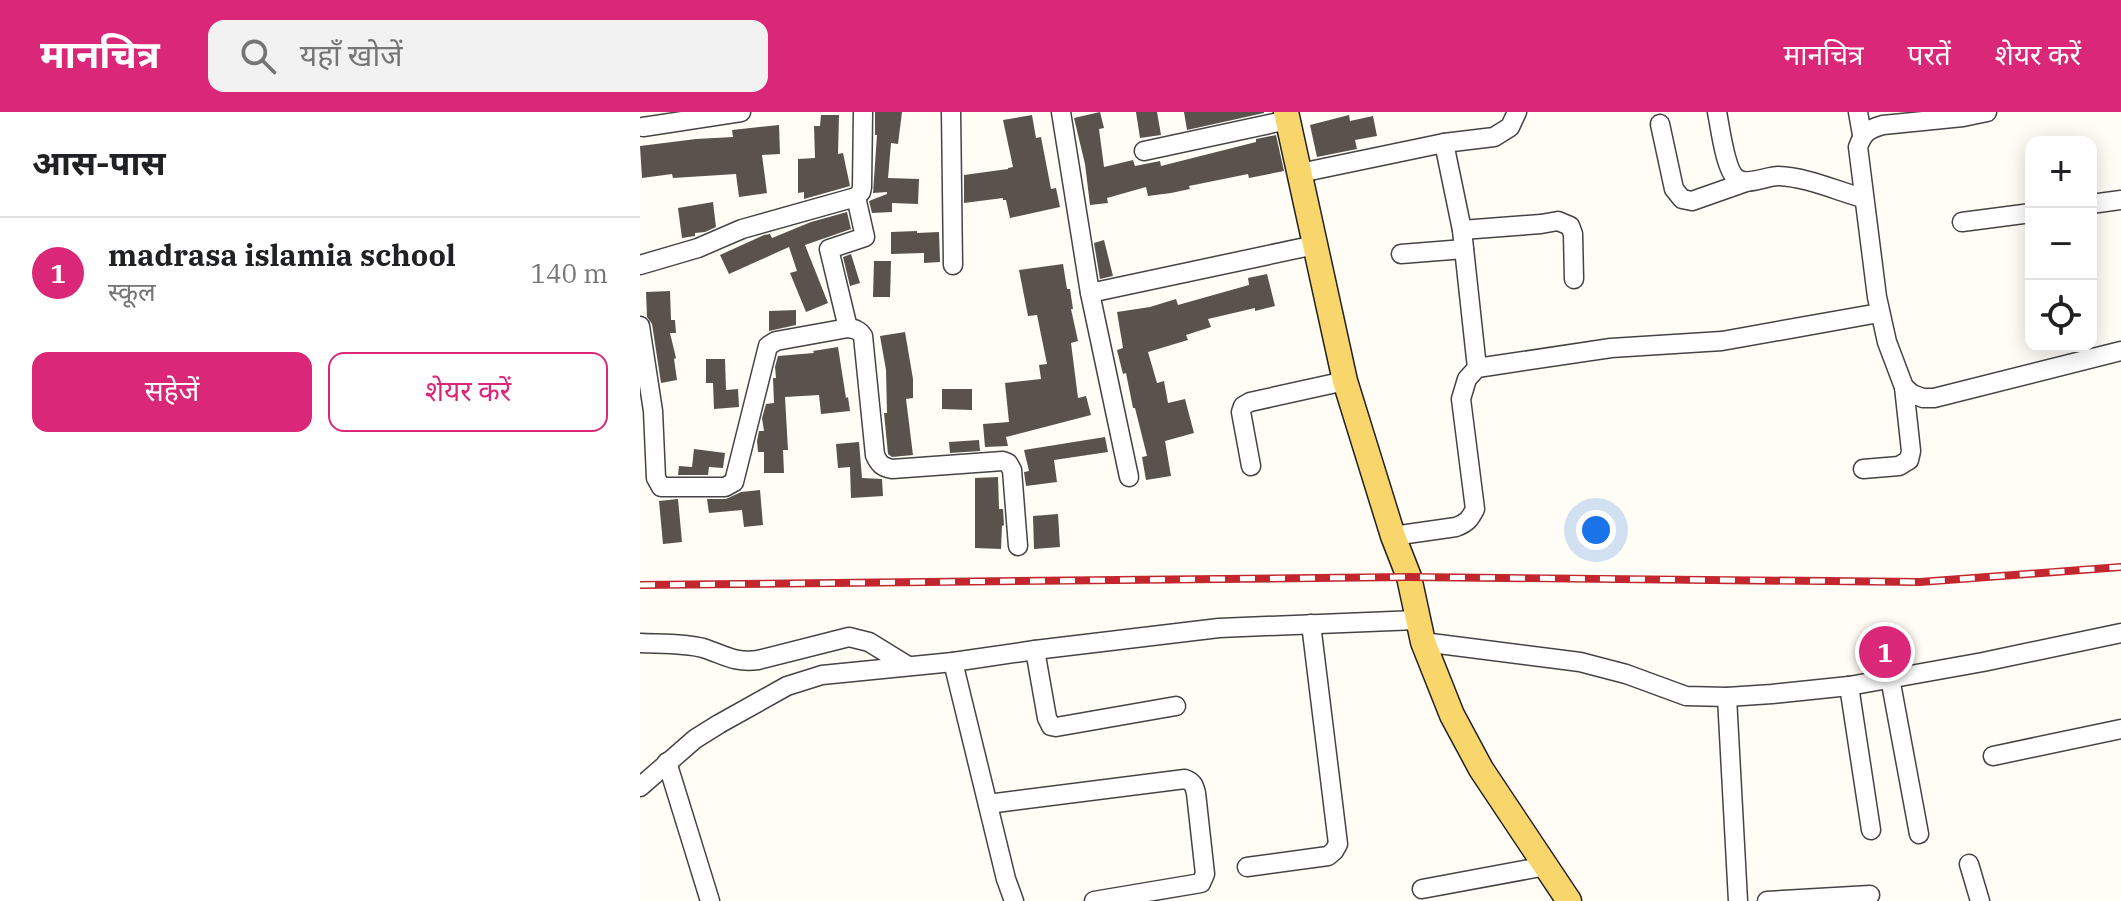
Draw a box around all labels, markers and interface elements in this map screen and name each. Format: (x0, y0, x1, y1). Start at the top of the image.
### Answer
search box (208, 20, 768, 92)
text: मानचित्र (40, 29, 160, 78)
icon: search (236, 34, 280, 78)
text: यहाँ खोजें (300, 35, 402, 74)
text: मानचित्र (1783, 36, 1863, 73)
text: परतें (1907, 36, 1951, 73)
text: शेयर करें (1995, 36, 2081, 73)
map controls (2025, 136, 2097, 352)
button: + (2025, 136, 2097, 208)
text: आस-पास (32, 140, 166, 184)
button: − (2025, 208, 2097, 280)
text: madrasa islamia school (108, 235, 456, 274)
text: 1 (50, 256, 66, 290)
text: 140 m (530, 256, 608, 290)
text: स्कूल (108, 274, 156, 308)
button: locate (2025, 280, 2097, 352)
button: सहेजें (32, 352, 312, 432)
button: शेयर करें (328, 352, 608, 432)
your location (1576, 510, 1616, 550)
pin: 1 (1859, 622, 1911, 682)

